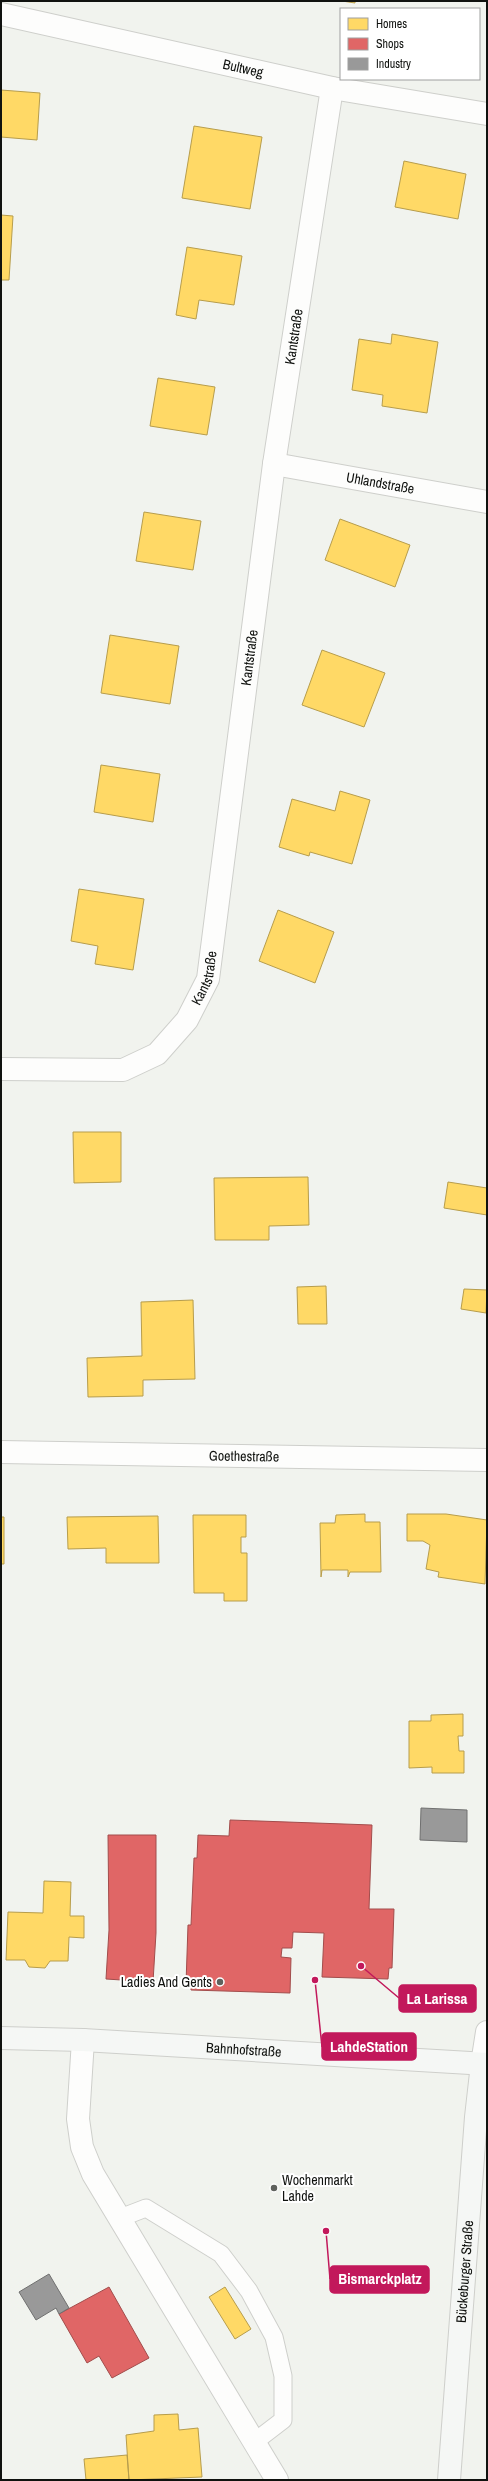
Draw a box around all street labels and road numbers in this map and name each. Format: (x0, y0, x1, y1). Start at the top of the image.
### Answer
street label: Bultweg (221, 55, 266, 81)
street label: Kantstraße (280, 308, 307, 366)
street label: Uhlandstraße (345, 468, 416, 498)
street label: Kantstraße (237, 629, 262, 687)
street label: Kantstraße (187, 950, 221, 1008)
street label: Goethestraße (209, 1446, 279, 1466)
street label: Bahnhofstraße (206, 2038, 282, 2061)
street label: Bückeburger Straße (452, 2220, 477, 2324)

